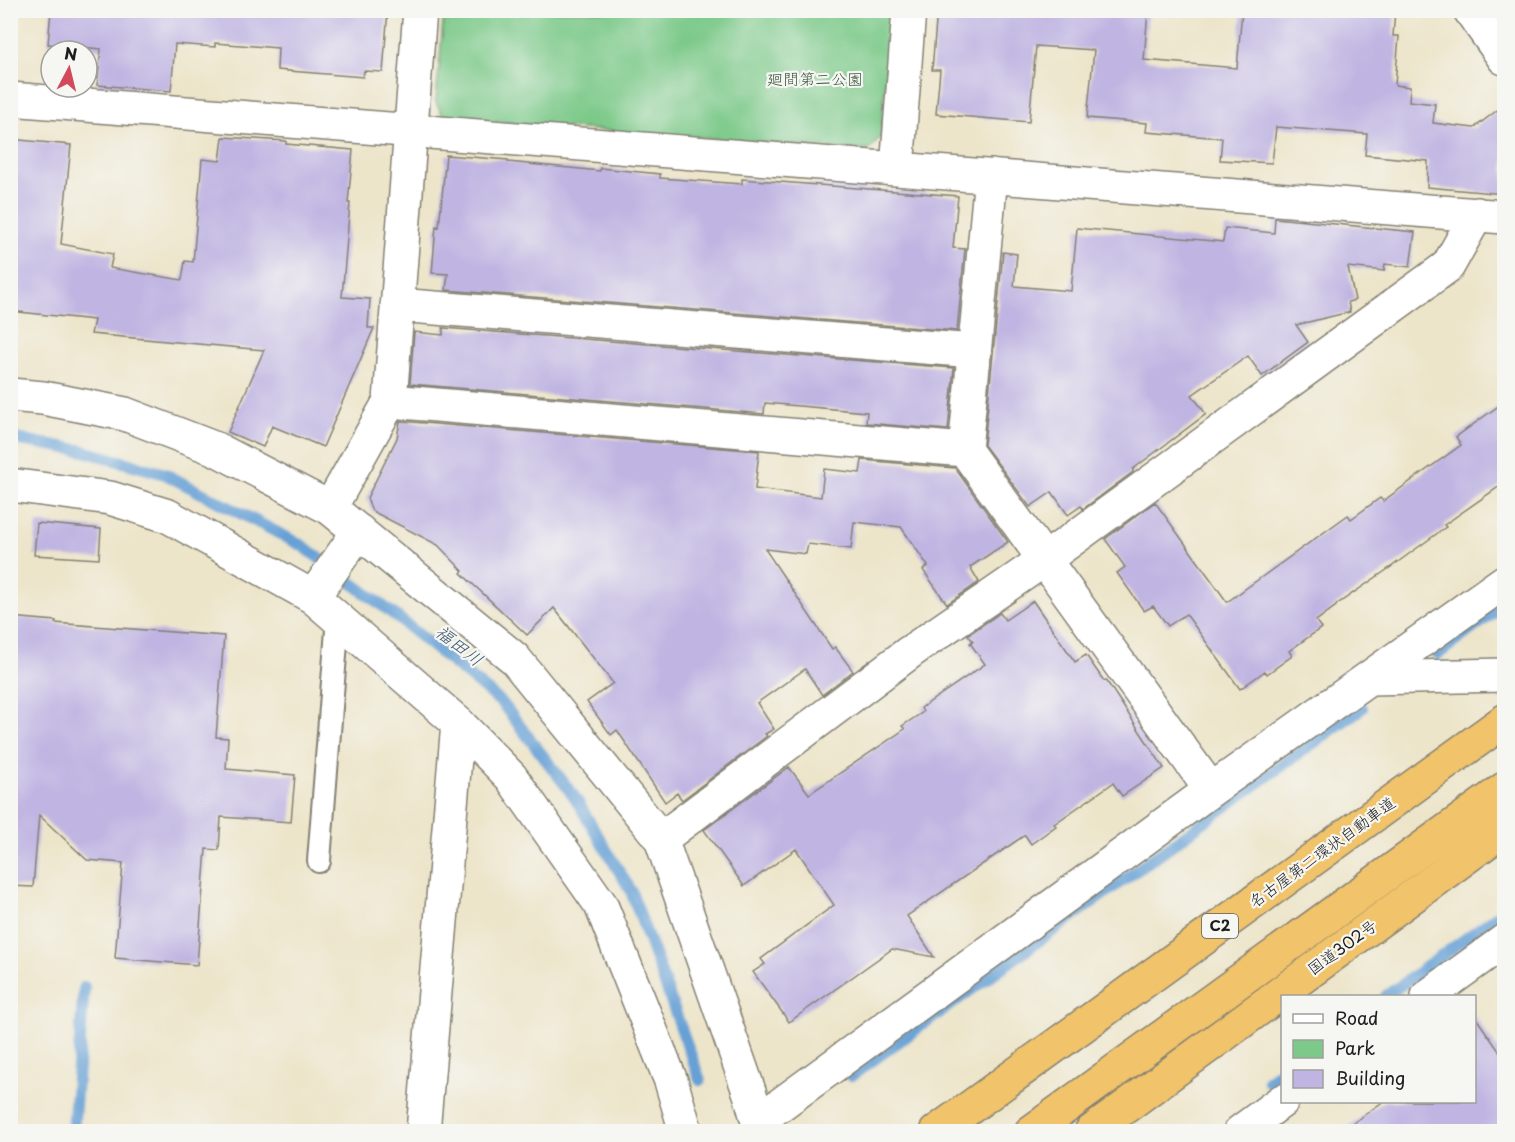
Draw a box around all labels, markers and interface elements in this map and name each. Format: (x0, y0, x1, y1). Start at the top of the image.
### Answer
north arrow (39, 39, 99, 99)
text: N (63, 40, 79, 66)
park label: 廻間第二公園 (767, 66, 863, 90)
water label: 福田川 (430, 618, 490, 672)
street label: 名古屋第二環状自動車道 (1243, 790, 1400, 913)
street label: 国道302号 (1302, 913, 1381, 980)
road number: C2 (1202, 914, 1238, 938)
legend (1281, 995, 1476, 1103)
text: Road (1335, 1004, 1379, 1031)
text: Park (1335, 1034, 1375, 1061)
text: Building (1335, 1064, 1405, 1091)

